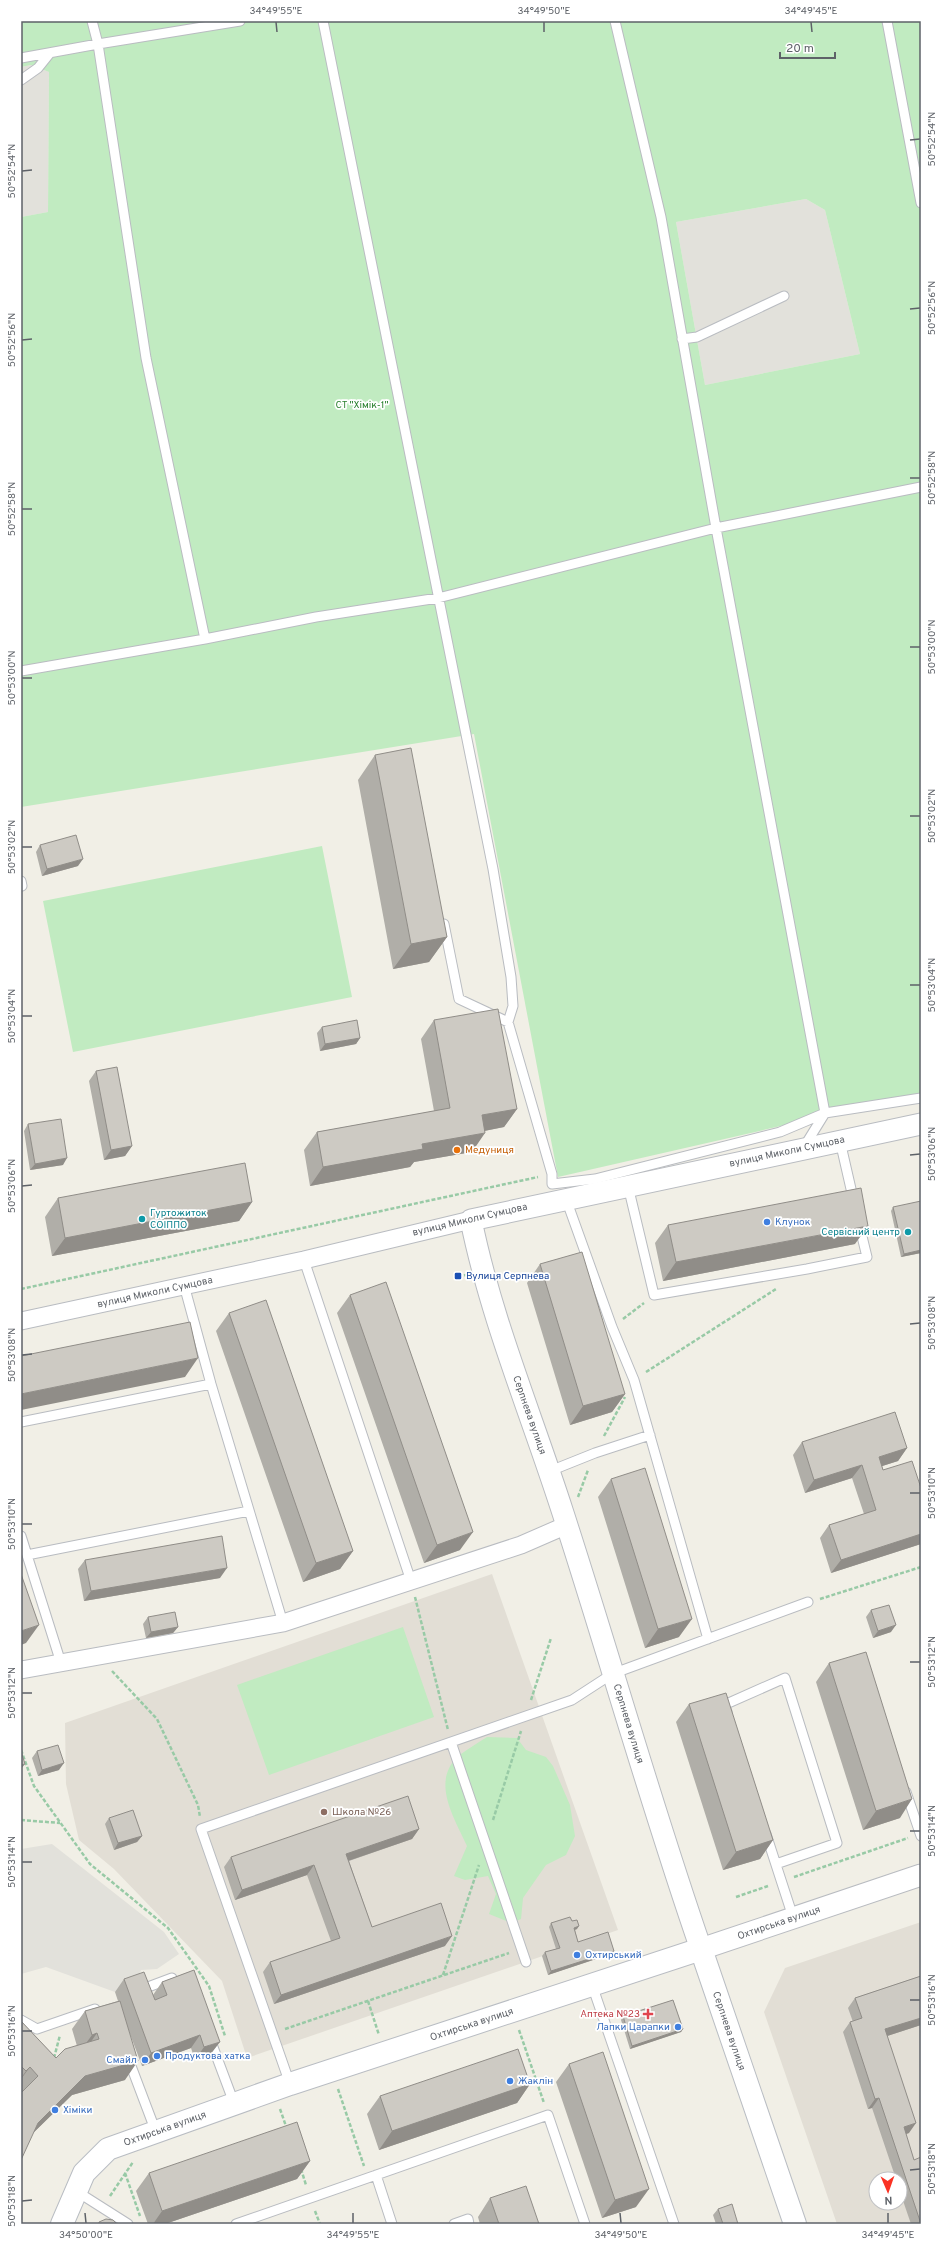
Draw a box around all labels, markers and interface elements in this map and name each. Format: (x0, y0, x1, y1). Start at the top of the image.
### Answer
text: 34°49'55"E (250, 5, 302, 18)
text: 34°49'50"E (517, 5, 571, 18)
text: 34°49'45"E (785, 5, 837, 18)
scale bar (780, 34, 835, 60)
text: 20 m (786, 41, 814, 57)
text: 50°52'54"N (926, 112, 939, 166)
text: 50°52'54"N (6, 144, 19, 198)
text: 50°52'56"N (926, 281, 939, 335)
text: 50°52'56"N (6, 313, 19, 367)
park label: СТ "Хімік-1" (335, 399, 389, 412)
text: 50°52'58"N (926, 451, 939, 505)
text: 50°52'58"N (6, 482, 19, 536)
text: 50°53'00"N (926, 620, 939, 674)
text: 50°53'00"N (6, 651, 19, 705)
text: 50°53'02"N (926, 789, 939, 843)
text: 50°53'02"N (6, 820, 19, 874)
text: 50°53'04"N (926, 958, 939, 1012)
text: 50°53'04"N (6, 989, 19, 1043)
text: 50°53'06"N (926, 1127, 939, 1181)
street label: вулиця Миколи Сумцова (728, 1133, 846, 1171)
place label: Медуниця (465, 1144, 514, 1157)
marker: Медуниця (452, 1145, 462, 1155)
text: 50°53'06"N (6, 1159, 19, 1213)
street label: вулиця Миколи Сумцова (411, 1200, 529, 1240)
place label: Гуртожиток СОІППО (150, 1207, 207, 1232)
marker: Гуртожиток СОІППО (137, 1214, 147, 1224)
place label: Клунок (775, 1216, 811, 1229)
marker: Клунок (762, 1217, 772, 1227)
place label: Сервісний центр (821, 1226, 900, 1239)
marker: Сервісний центр (903, 1227, 913, 1237)
place label: Вулиця Серпнева (466, 1270, 549, 1283)
marker: Вулиця Серпнева (453, 1271, 463, 1281)
street label: вулиця Миколи Сумцова (96, 1273, 214, 1311)
text: 50°53'08"N (926, 1296, 939, 1350)
text: 50°53'08"N (6, 1328, 19, 1382)
street label: Серпнева вулиця (510, 1374, 549, 1456)
text: 50°53'10"N (926, 1467, 939, 1519)
text: 50°53'10"N (6, 1498, 19, 1550)
text: 50°53'12"N (926, 1636, 939, 1688)
text: 50°53'12"N (6, 1667, 19, 1719)
street label: Серпнева вулиця (610, 1682, 647, 1765)
text: 50°53'14"N (926, 1805, 939, 1857)
place label: Школа №26 (332, 1806, 391, 1819)
marker: Школа №26 (319, 1807, 329, 1817)
text: 50°53'14"N (6, 1836, 19, 1888)
street label: Охтирська вулиця (736, 1903, 822, 1943)
place label: Охтирський (585, 1949, 642, 1962)
marker: Охтирський (572, 1950, 582, 1960)
text: 50°53'16"N (926, 1974, 939, 2026)
street label: Серпнева вулиця (710, 1990, 749, 2072)
text: 50°53'16"N (6, 2005, 19, 2057)
street label: Охтирська вулиця (428, 2005, 515, 2044)
place label: Аптека №23 (580, 2008, 640, 2021)
marker: Аптека №23 (643, 2009, 653, 2019)
place label: Лапки Царапки (596, 2021, 670, 2034)
marker: Лапки Царапки (673, 2022, 683, 2032)
place label: Продуктова хатка (165, 2050, 250, 2063)
marker: Продуктова хатка (152, 2051, 162, 2061)
place label: Смайл (106, 2054, 137, 2067)
marker: Смайл (140, 2055, 150, 2065)
place label: Жаклін (518, 2075, 553, 2088)
marker: Жаклін (505, 2076, 515, 2086)
place label: Хіміки (63, 2104, 92, 2117)
marker: Хіміки (50, 2105, 60, 2115)
street label: Охтирська вулиця (122, 2108, 208, 2149)
text: 50°53'18"N (926, 2143, 939, 2195)
north arrow (868, 2171, 908, 2211)
text: 50°53'18"N (6, 2175, 19, 2227)
text: N (884, 2193, 893, 2207)
text: 34°50'00"E (59, 2229, 113, 2242)
text: 34°49'55"E (327, 2229, 379, 2242)
text: 34°49'50"E (594, 2229, 648, 2242)
text: 34°49'45"E (862, 2229, 914, 2242)

